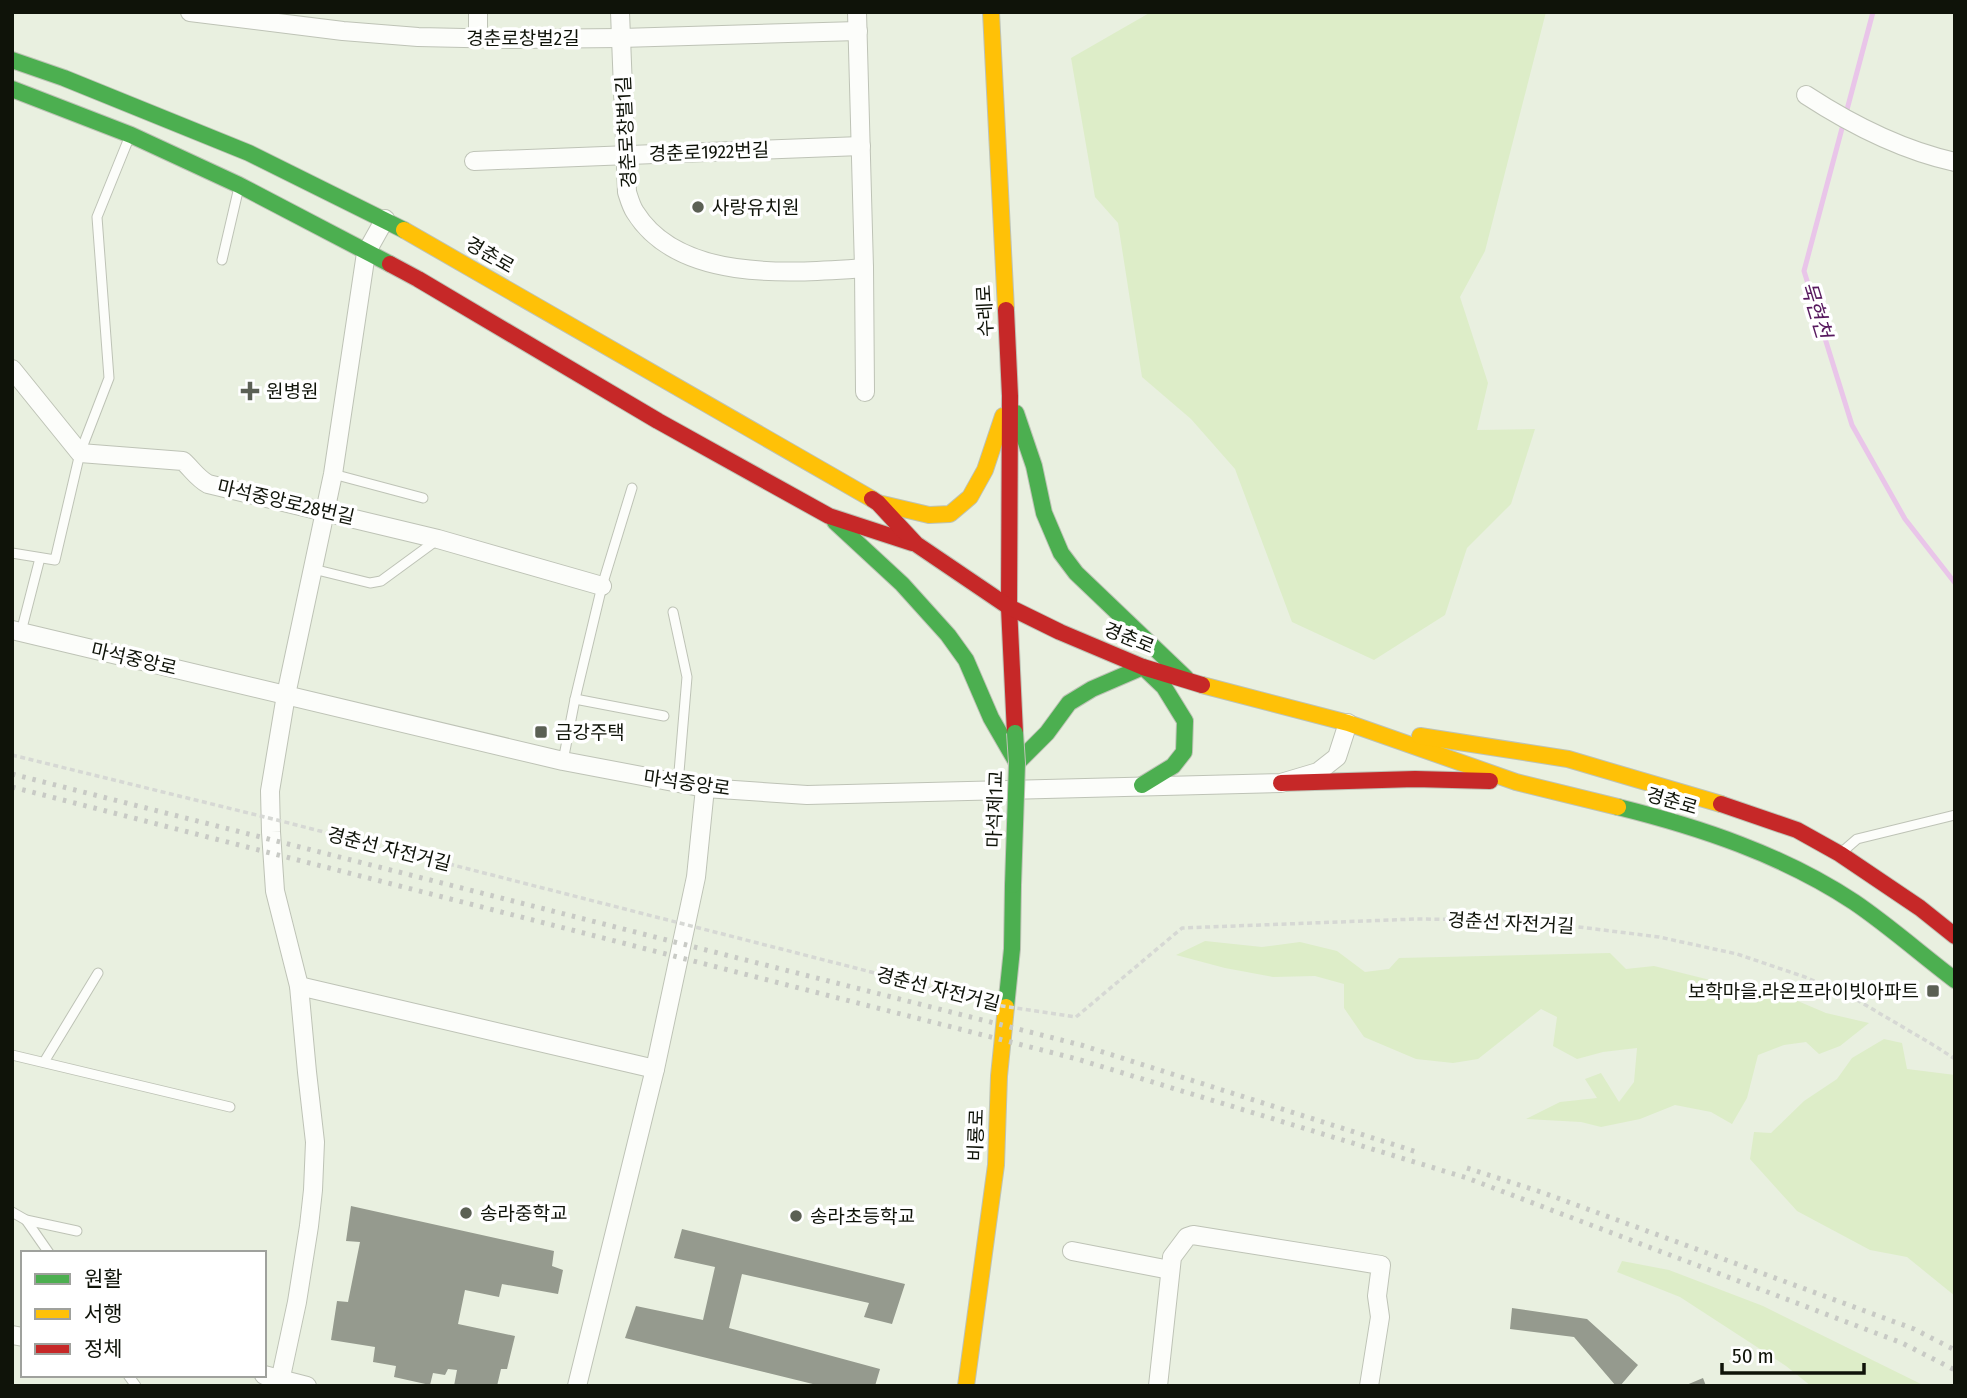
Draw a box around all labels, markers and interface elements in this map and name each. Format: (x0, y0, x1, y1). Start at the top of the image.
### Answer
street label: 경춘로창벌2길 (466, 27, 580, 50)
street label: 경춘로창벌1길 (612, 75, 640, 189)
street label: 경춘로1922번길 (648, 138, 770, 166)
place label: 사랑유치원 (712, 196, 799, 219)
marker: 사랑유치원 (690, 199, 706, 215)
street label: 경춘로 (462, 232, 518, 278)
water label: 묵현천 (1795, 278, 1838, 344)
street label: 수레로 (972, 284, 998, 338)
place label: 원병원 (266, 380, 318, 403)
marker: 원병원 (240, 381, 260, 401)
street label: 마석중앙로28번길 (215, 475, 357, 529)
street label: 경춘로 (1100, 618, 1158, 658)
street label: 마석중앙로 (89, 638, 179, 680)
place label: 금강주택 (555, 721, 625, 744)
marker: 금강주택 (533, 724, 549, 740)
street label: 마석중앙로 (642, 766, 732, 800)
street label: 마석제1교 (982, 770, 1008, 848)
street label: 경춘로 (1644, 783, 1700, 819)
street label: 경춘선 자전거길 (325, 823, 453, 875)
street label: 경춘선 자전거길 (1447, 908, 1575, 938)
street label: 경춘선 자전거길 (874, 963, 1002, 1015)
place label: 보학마을.라온프라이빗아파트 (1688, 980, 1919, 1003)
marker: 보학마을.라온프라이빗아파트 (1925, 983, 1941, 999)
street label: 비룡로 (964, 1108, 988, 1162)
place label: 송라중학교 (480, 1202, 567, 1225)
marker: 송라중학교 (458, 1205, 474, 1221)
place label: 송라초등학교 (810, 1205, 915, 1228)
marker: 송라초등학교 (788, 1208, 804, 1224)
legend (21, 1251, 266, 1377)
text: 원활 (84, 1266, 123, 1292)
text: 서행 (84, 1301, 123, 1327)
scale bar (1722, 1332, 1864, 1376)
text: 정체 (84, 1336, 123, 1362)
text: 50 m (1732, 1343, 1774, 1369)

